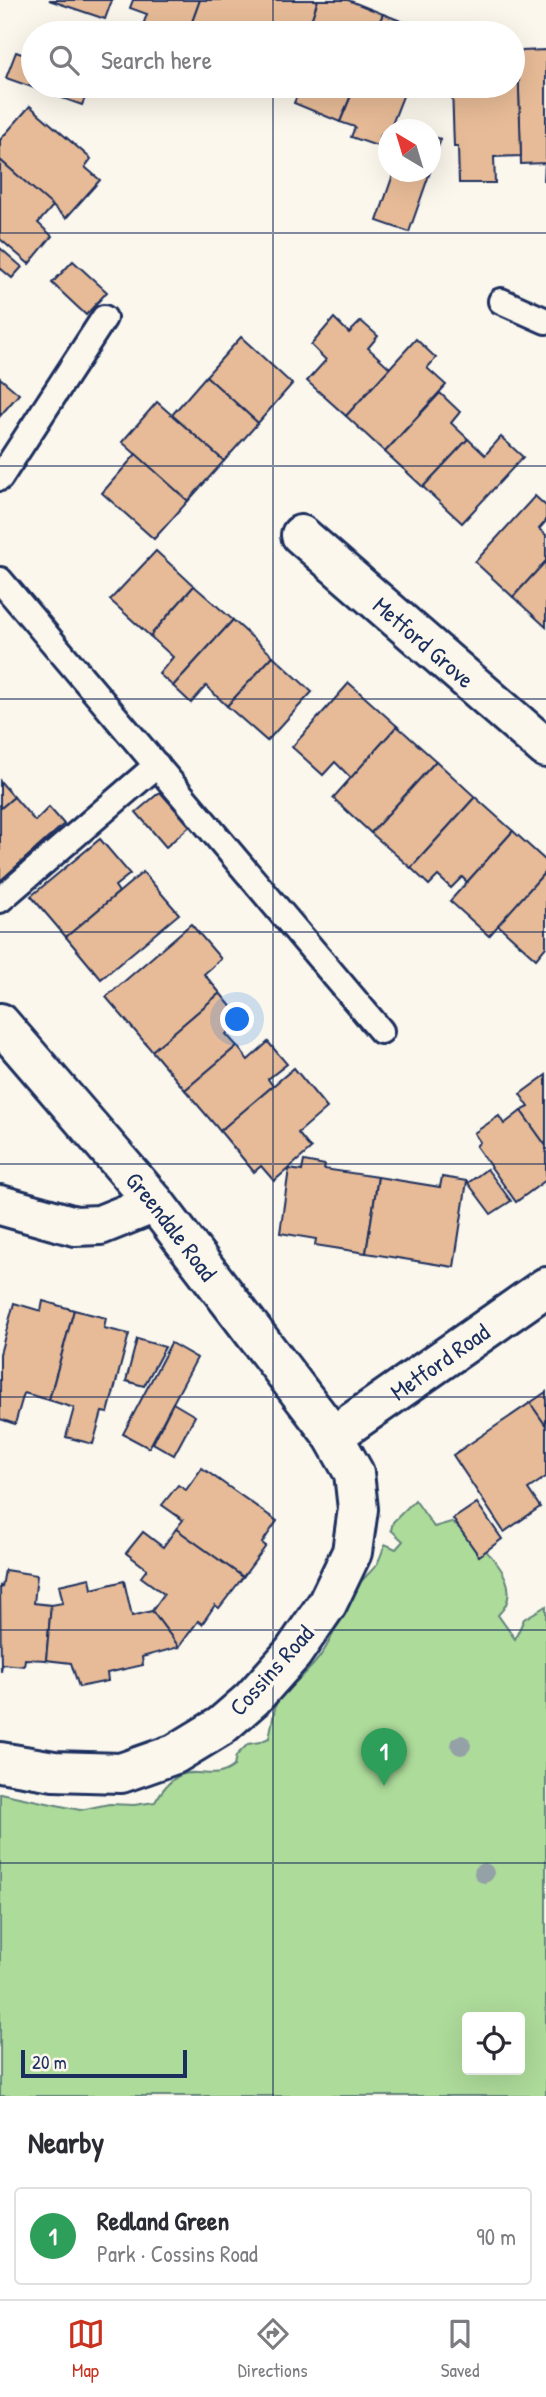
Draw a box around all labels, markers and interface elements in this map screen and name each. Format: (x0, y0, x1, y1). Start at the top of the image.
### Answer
search box (21, 21, 525, 98)
icon: search (45, 41, 83, 79)
text: Search here (101, 42, 212, 77)
north arrow (378, 119, 441, 182)
street label: Metford Grove (367, 589, 482, 695)
your location (220, 1002, 254, 1036)
street label: Greendale Road (119, 1165, 225, 1287)
street label: Metford Road (384, 1316, 495, 1407)
street label: Cossins Road (222, 1618, 320, 1722)
pin: 1 (361, 1728, 407, 1786)
map controls (462, 2012, 525, 2075)
button: locate (462, 2012, 525, 2075)
scale bar (21, 2047, 187, 2079)
text: 20 m (32, 2049, 67, 2075)
text: Nearby (28, 2122, 104, 2162)
text: Redland Green (97, 2203, 229, 2238)
text: 1 (49, 2221, 57, 2252)
text: 90 m (476, 2221, 516, 2252)
text: Park · Cossins Road (97, 2238, 258, 2269)
tab: Map (67, 2315, 105, 2383)
tab: Directions (238, 2315, 308, 2383)
tab: Saved (441, 2315, 479, 2383)

